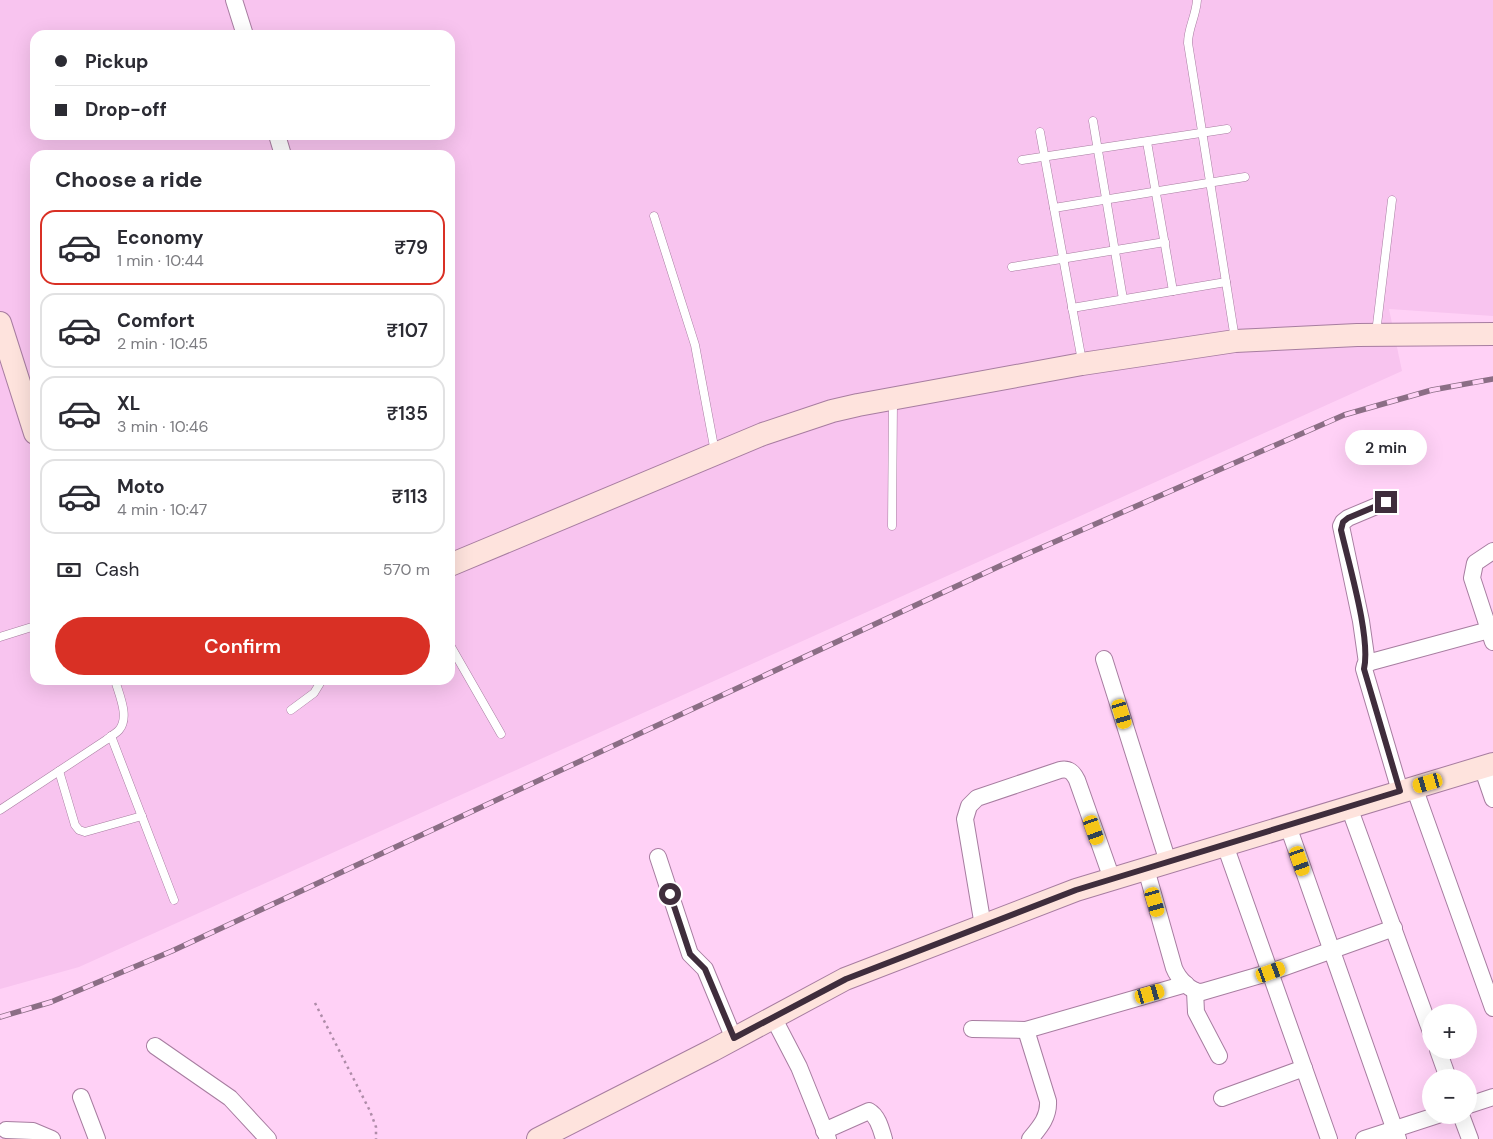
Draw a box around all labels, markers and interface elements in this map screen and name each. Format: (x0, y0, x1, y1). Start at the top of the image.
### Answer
text: Pickup (85, 49, 149, 74)
text: Drop-off (85, 97, 167, 122)
text: Choose a ride (55, 165, 203, 194)
icon: car (57, 225, 102, 270)
text: Economy (117, 225, 204, 250)
text: ₹79 (394, 235, 428, 260)
text: 1 min · 10:44 (117, 250, 204, 271)
icon: car (57, 308, 102, 353)
text: Comfort (117, 308, 195, 333)
text: ₹107 (386, 318, 428, 343)
text: 2 min · 10:45 (117, 333, 208, 354)
icon: car (57, 391, 102, 436)
text: XL (117, 391, 140, 416)
text: ₹135 (386, 401, 428, 426)
text: 3 min · 10:46 (117, 416, 209, 437)
callout: 2 min (1345, 430, 1427, 464)
text: 2 min (1365, 437, 1407, 458)
icon: car (57, 474, 102, 519)
text: Moto (117, 474, 165, 499)
text: ₹113 (392, 484, 428, 509)
route end (1375, 491, 1397, 513)
text: 4 min · 10:47 (117, 499, 207, 520)
icon: cash (55, 556, 83, 584)
text: Cash (95, 557, 139, 582)
text: 570 m (383, 559, 430, 580)
button: Confirm (55, 617, 430, 675)
car (1110, 697, 1133, 731)
car (1411, 772, 1444, 794)
car (1082, 813, 1105, 847)
car (1288, 844, 1311, 878)
route start (659, 883, 681, 905)
car (1143, 886, 1166, 918)
car (1254, 960, 1287, 984)
car (1133, 983, 1166, 1005)
map controls (1422, 1004, 1477, 1124)
button: + (1422, 1004, 1477, 1059)
button: − (1422, 1069, 1477, 1124)

